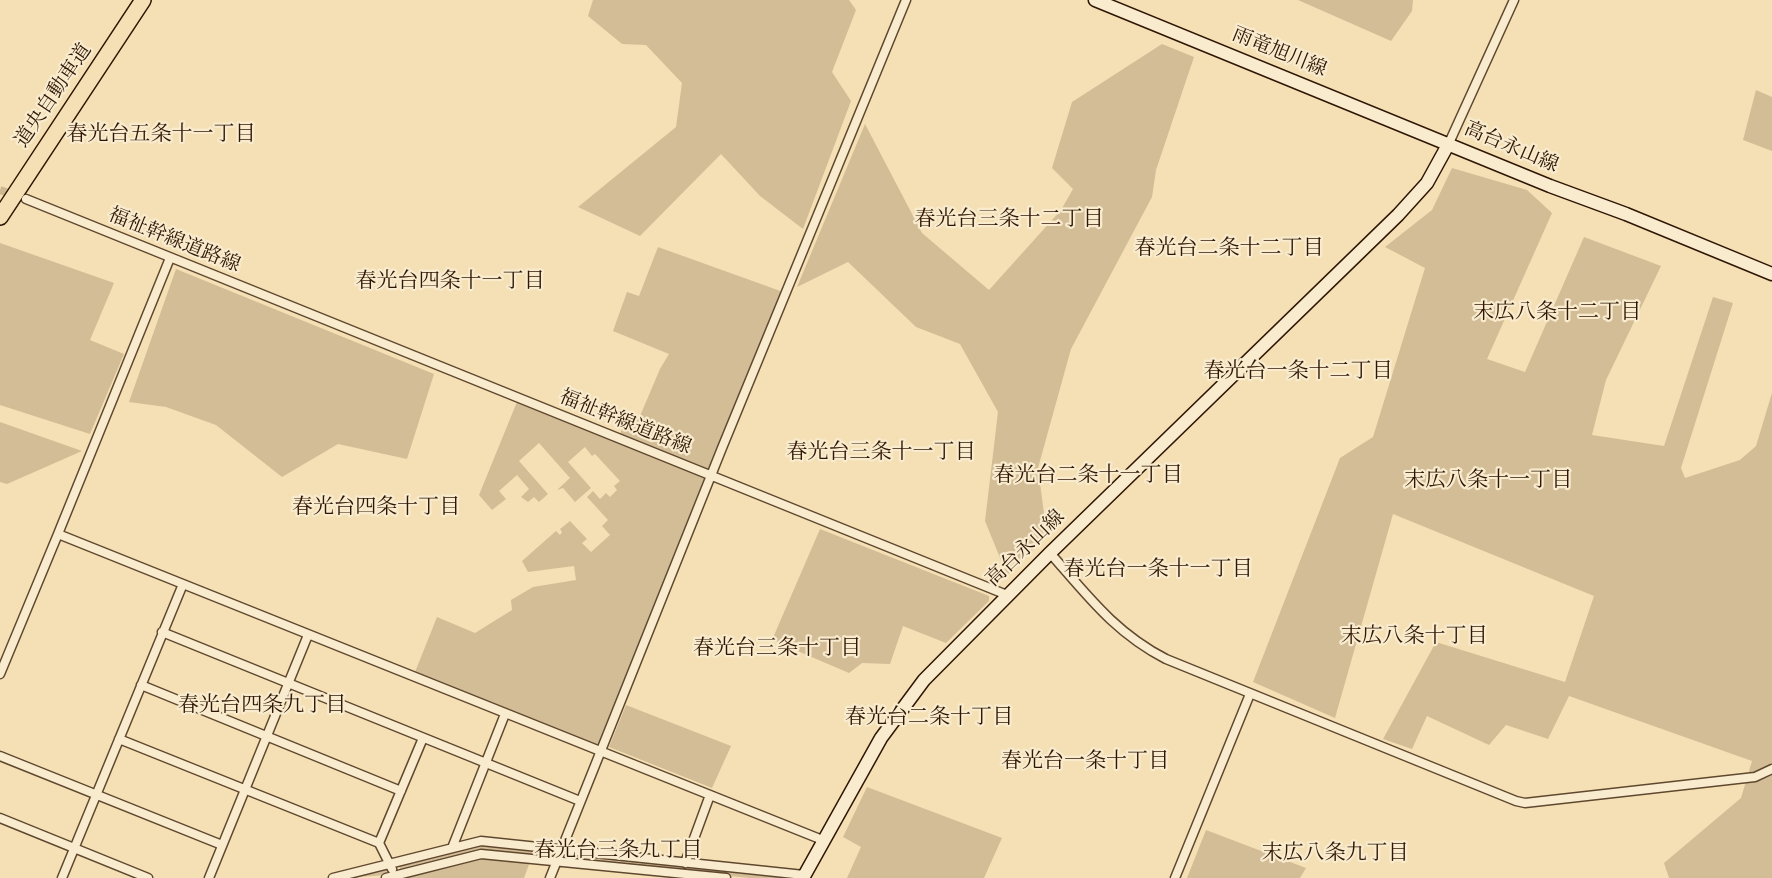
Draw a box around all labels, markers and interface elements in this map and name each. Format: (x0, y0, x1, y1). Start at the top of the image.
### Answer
street label: 雨竜旭川線 (1228, 23, 1330, 83)
street label: 道央自動車道 (11, 40, 97, 152)
street label: 高台永山線 (1460, 117, 1562, 179)
district label: 春光台五条十一丁目 (67, 122, 255, 148)
street label: 福祉幹線道路線 (105, 204, 243, 278)
district label: 春光台三条十二丁目 (915, 207, 1103, 233)
district label: 春光台二条十二丁目 (1135, 236, 1323, 262)
district label: 春光台四条十一丁目 (356, 269, 544, 295)
district label: 末広八条十二丁目 (1473, 300, 1641, 326)
district label: 春光台一条十二丁目 (1204, 359, 1392, 385)
street label: 福祉幹線道路線 (556, 386, 694, 460)
district label: 春光台三条十一丁目 (787, 440, 975, 466)
district label: 春光台二条十一丁目 (994, 463, 1182, 489)
district label: 末広八条十一丁目 (1404, 468, 1572, 494)
district label: 春光台四条十丁目 (292, 495, 460, 521)
street label: 高台永山線 (982, 506, 1070, 592)
district label: 春光台一条十一丁目 (1064, 557, 1252, 583)
district label: 末広八条十丁目 (1341, 624, 1487, 650)
district label: 春光台三条十丁目 (693, 636, 861, 662)
district label: 春光台四条九丁目 (178, 693, 346, 719)
district label: 春光台二条十丁目 (845, 705, 1013, 731)
district label: 春光台一条十丁目 (1001, 749, 1169, 775)
district label: 春光台三条九丁目 (534, 838, 702, 864)
district label: 末広八条九丁目 (1262, 841, 1408, 867)

